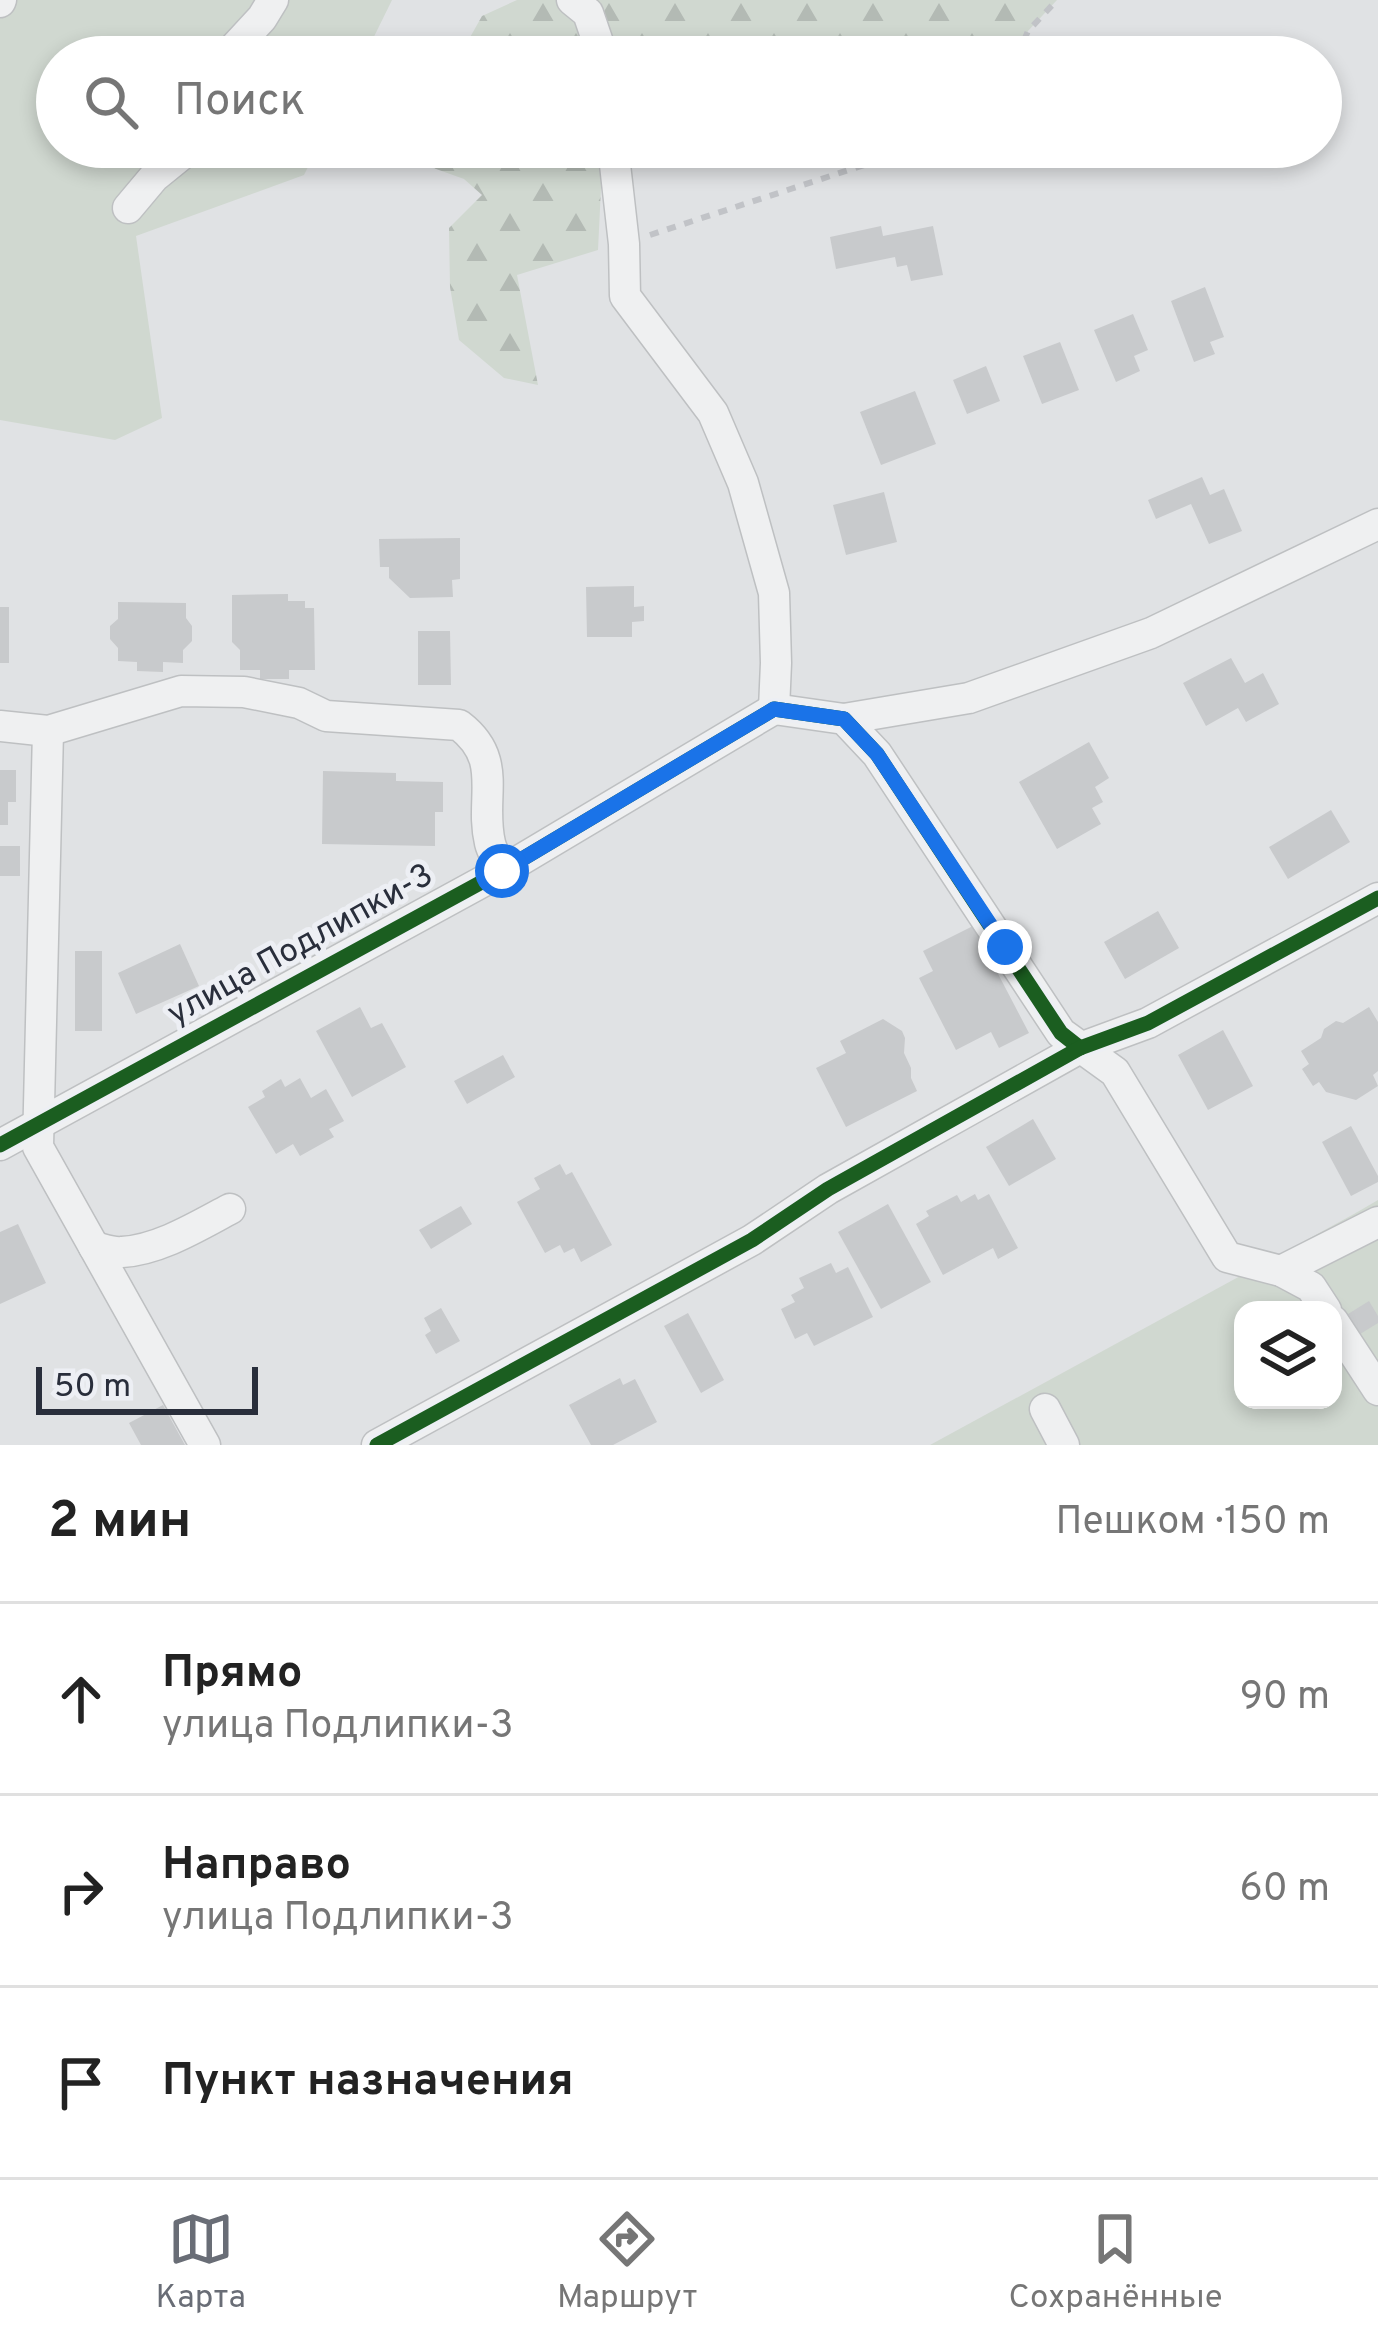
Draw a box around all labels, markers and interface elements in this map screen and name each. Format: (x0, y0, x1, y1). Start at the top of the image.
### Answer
search box (36, 36, 1342, 168)
icon: search (78, 69, 144, 135)
text: Поиск (174, 74, 305, 131)
route start (475, 844, 529, 898)
street label: улица Подлипки-3 (161, 856, 441, 1036)
route end (978, 920, 1032, 974)
map controls (1234, 1301, 1342, 1409)
button: layers (1234, 1301, 1342, 1409)
scale bar (36, 1361, 258, 1414)
text: 50 m (54, 1367, 131, 1409)
text: 2 мин (48, 1491, 191, 1556)
text: Пешком · 150 m (1055, 1499, 1330, 1548)
text: Прямо (162, 1646, 303, 1703)
icon: ahead (48, 1666, 114, 1732)
text: 90 m (1240, 1674, 1330, 1723)
text: улица Подлипки-3 (162, 1703, 513, 1752)
text: Направо (162, 1838, 351, 1895)
icon: right (48, 1858, 114, 1924)
text: 60 m (1239, 1866, 1330, 1915)
text: улица Подлипки-3 (162, 1895, 513, 1944)
icon: arrive (48, 2050, 114, 2116)
text: Пункт назначения (162, 2054, 574, 2111)
tab: Карта (156, 2206, 246, 2320)
tab: Маршрут (557, 2206, 697, 2320)
tab: Сохранённые (1008, 2206, 1222, 2320)

